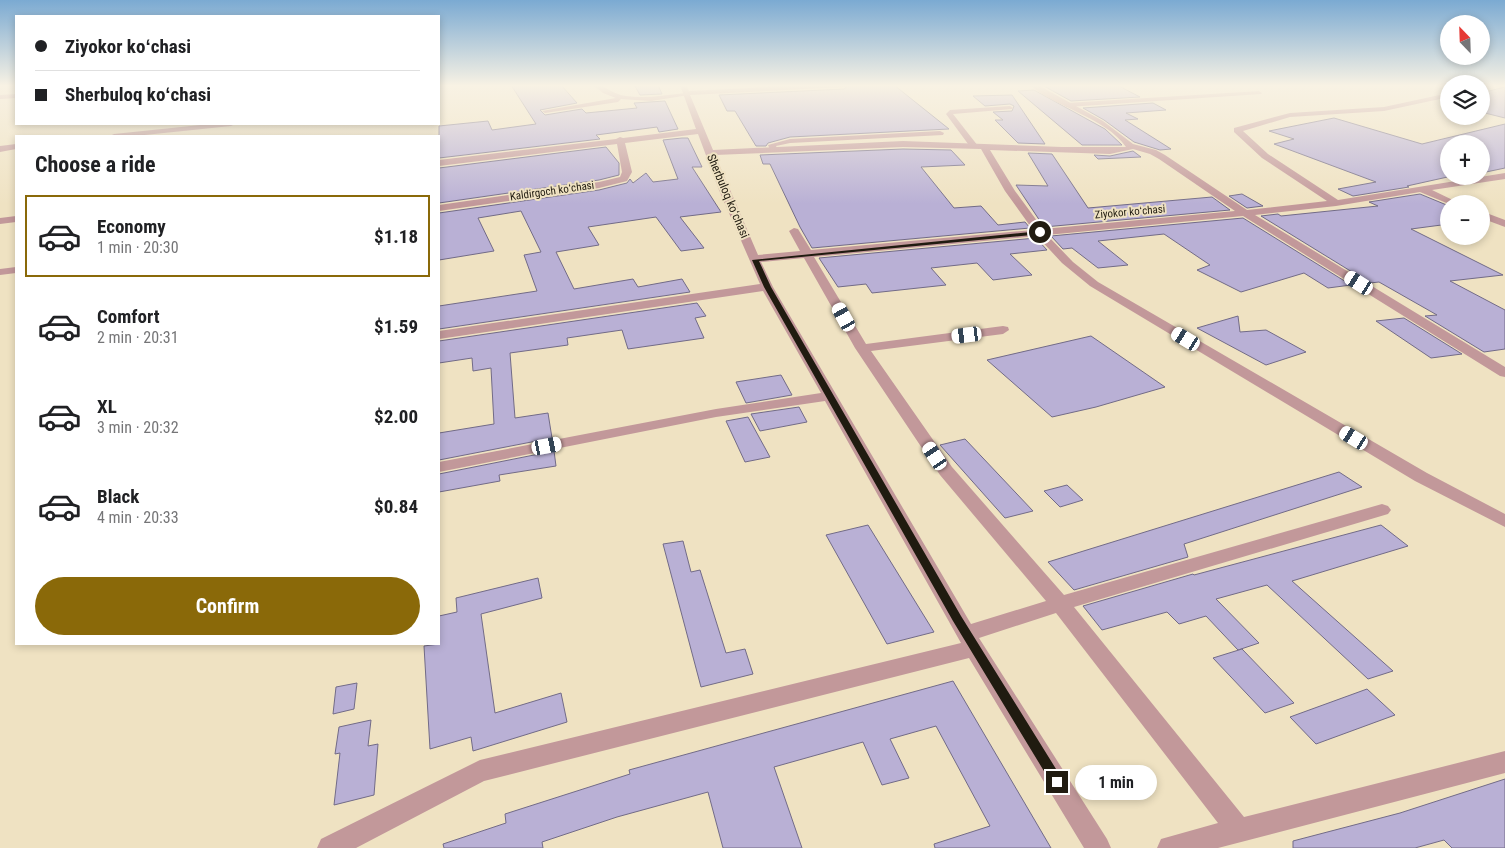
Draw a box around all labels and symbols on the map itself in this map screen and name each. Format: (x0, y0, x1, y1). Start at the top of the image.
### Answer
north arrow (1440, 15, 1490, 65)
street label: Sherbuloq koʻchasi (704, 152, 752, 240)
street label: Kaldirgoch koʻchasi (509, 179, 595, 203)
street label: Ziyokor koʻchasi (1094, 202, 1166, 222)
route start (1029, 221, 1051, 243)
car (1342, 269, 1375, 297)
car (830, 300, 857, 334)
car (1169, 325, 1202, 353)
car (951, 326, 982, 344)
car (1337, 424, 1370, 452)
car (530, 436, 563, 456)
car (920, 439, 949, 473)
callout: 1 min (1074, 764, 1157, 800)
route end (1046, 771, 1068, 793)

